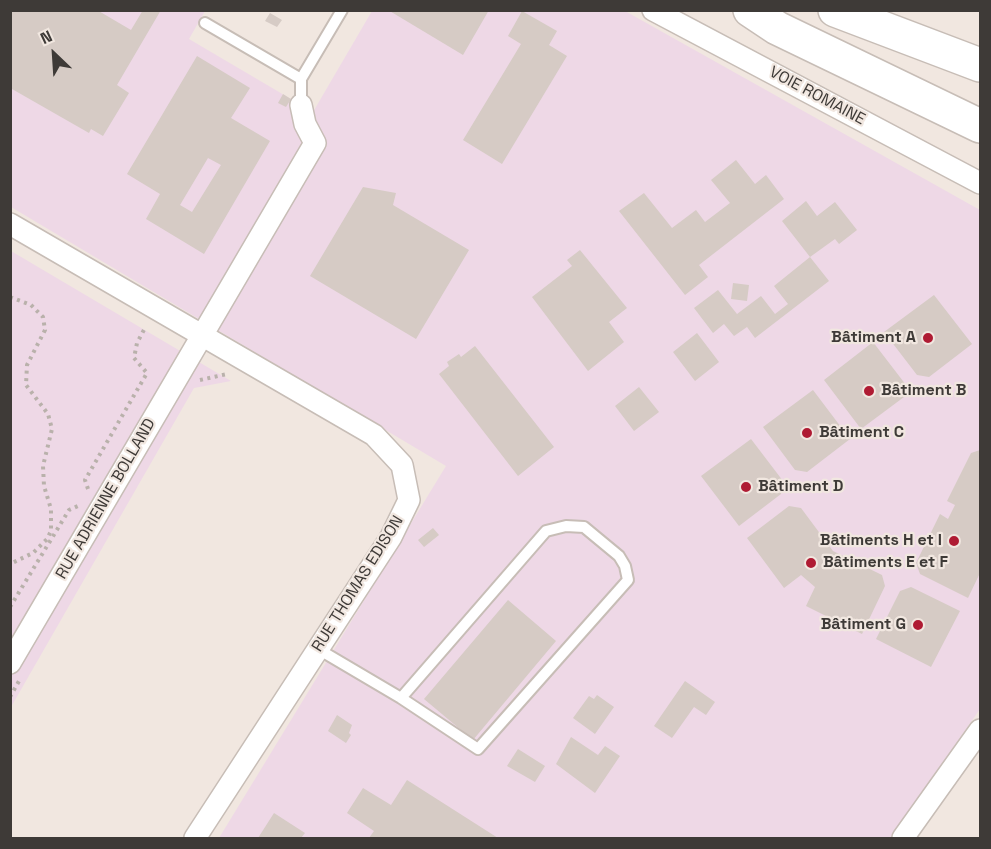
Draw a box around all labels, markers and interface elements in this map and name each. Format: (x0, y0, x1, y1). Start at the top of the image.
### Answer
north arrow (24, 24, 84, 84)
text: N (37, 25, 55, 49)
street label: VOIE ROMAINE (766, 63, 868, 129)
place label: Bâtiment A (831, 328, 916, 348)
marker: Bâtiment A (921, 331, 935, 345)
place label: Bâtiment B (881, 381, 966, 401)
marker: Bâtiment B (862, 384, 876, 398)
street label: RUE ADRIENNE BOLLAND (52, 415, 160, 583)
place label: Bâtiment C (819, 423, 904, 443)
marker: Bâtiment C (800, 426, 814, 440)
place label: Bâtiment D (758, 477, 843, 497)
marker: Bâtiment D (739, 480, 753, 494)
street label: RUE THOMAS EDISON (308, 512, 408, 656)
place label: Bâtiments H et I (820, 531, 942, 551)
marker: Bâtiments H et I (947, 534, 961, 548)
place label: Bâtiments E et F (823, 553, 948, 573)
marker: Bâtiments E et F (804, 556, 818, 570)
place label: Bâtiment G (821, 615, 906, 635)
marker: Bâtiment G (911, 618, 925, 632)

